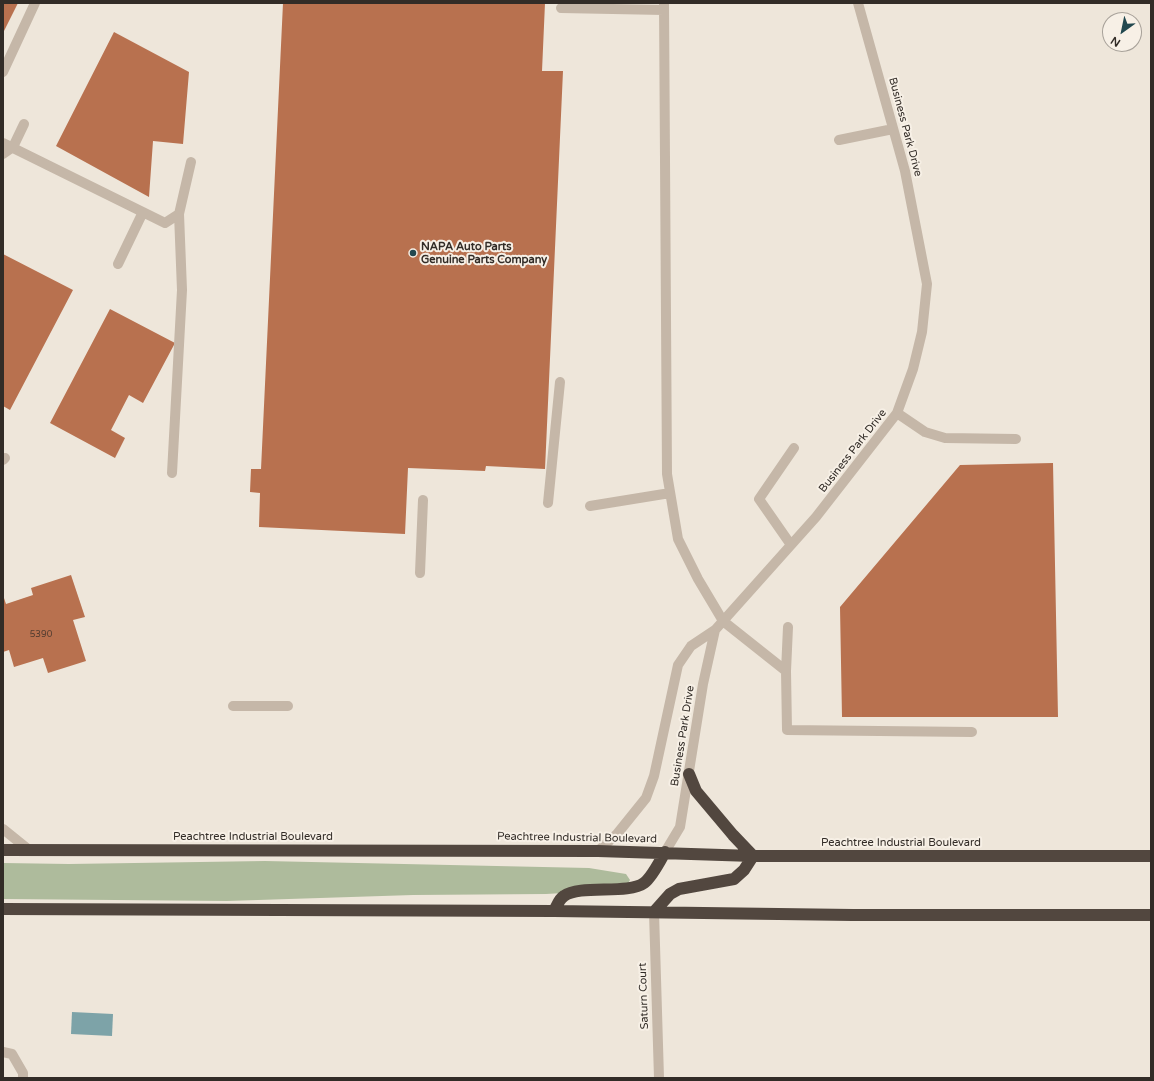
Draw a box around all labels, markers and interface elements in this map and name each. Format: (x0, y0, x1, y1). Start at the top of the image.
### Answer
north arrow (1102, 12, 1142, 52)
text: N (1108, 34, 1123, 50)
street label: Business Park Drive (885, 76, 925, 178)
place label: NAPA Auto Parts Genuine Parts Company (421, 240, 547, 266)
marker: NAPA Auto Parts Genuine Parts Company (408, 248, 418, 258)
street label: Business Park Drive (816, 407, 890, 495)
house number: 5390 (30, 630, 52, 640)
street label: Business Park Drive (668, 685, 698, 787)
street label: Peachtree Industrial Boulevard (173, 830, 333, 844)
street label: Peachtree Industrial Boulevard (497, 830, 657, 846)
street label: Peachtree Industrial Boulevard (821, 836, 981, 850)
street label: Saturn Court (636, 962, 652, 1030)

